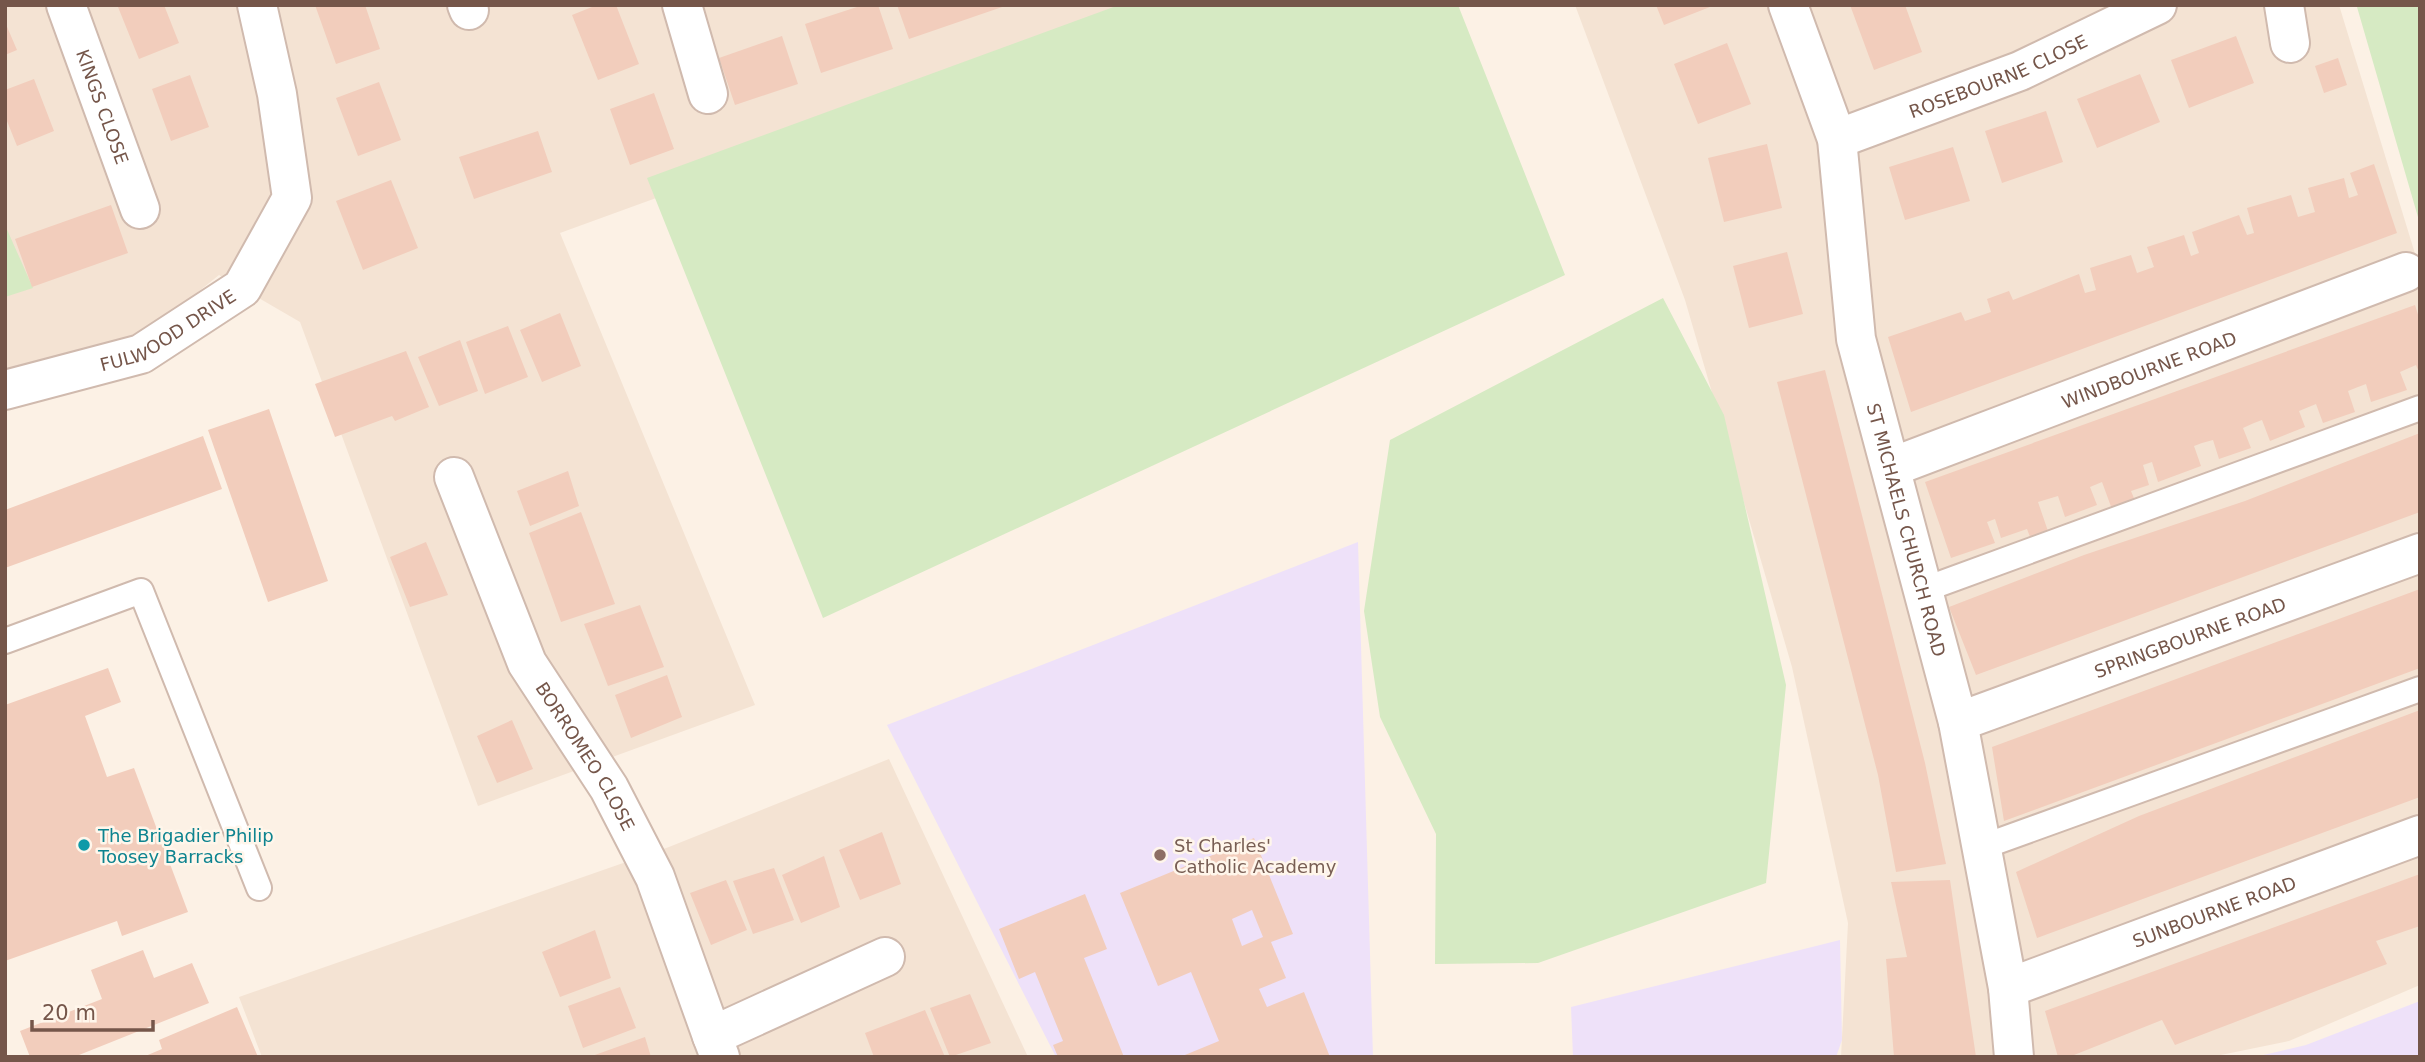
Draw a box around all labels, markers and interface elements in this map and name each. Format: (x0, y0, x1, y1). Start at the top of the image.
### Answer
street label: ROSEBOURNE CLOSE (1906, 30, 2091, 122)
street label: KINGS CLOSE (72, 46, 133, 167)
street label: FULWOOD DRIVE (97, 285, 240, 375)
street label: WINDBOURNE ROAD (2059, 327, 2240, 412)
street label: ST MICHAELS CHURCH ROAD (1863, 401, 1951, 659)
street label: SPRINGBOURNE ROAD (2091, 592, 2289, 682)
street label: BORROMEO CLOSE (532, 678, 640, 834)
place label: The Brigadier Philip Toosey Barracks (97, 825, 274, 867)
place label: St Charles' Catholic Academy (1174, 835, 1337, 877)
marker: The Brigadier Philip Toosey Barracks (76, 837, 92, 853)
marker: St Charles' Catholic Academy (1152, 847, 1168, 863)
street label: SUNBOURNE ROAD (2129, 871, 2299, 951)
scale bar (32, 988, 152, 1032)
text: 20 m (42, 1001, 96, 1025)

